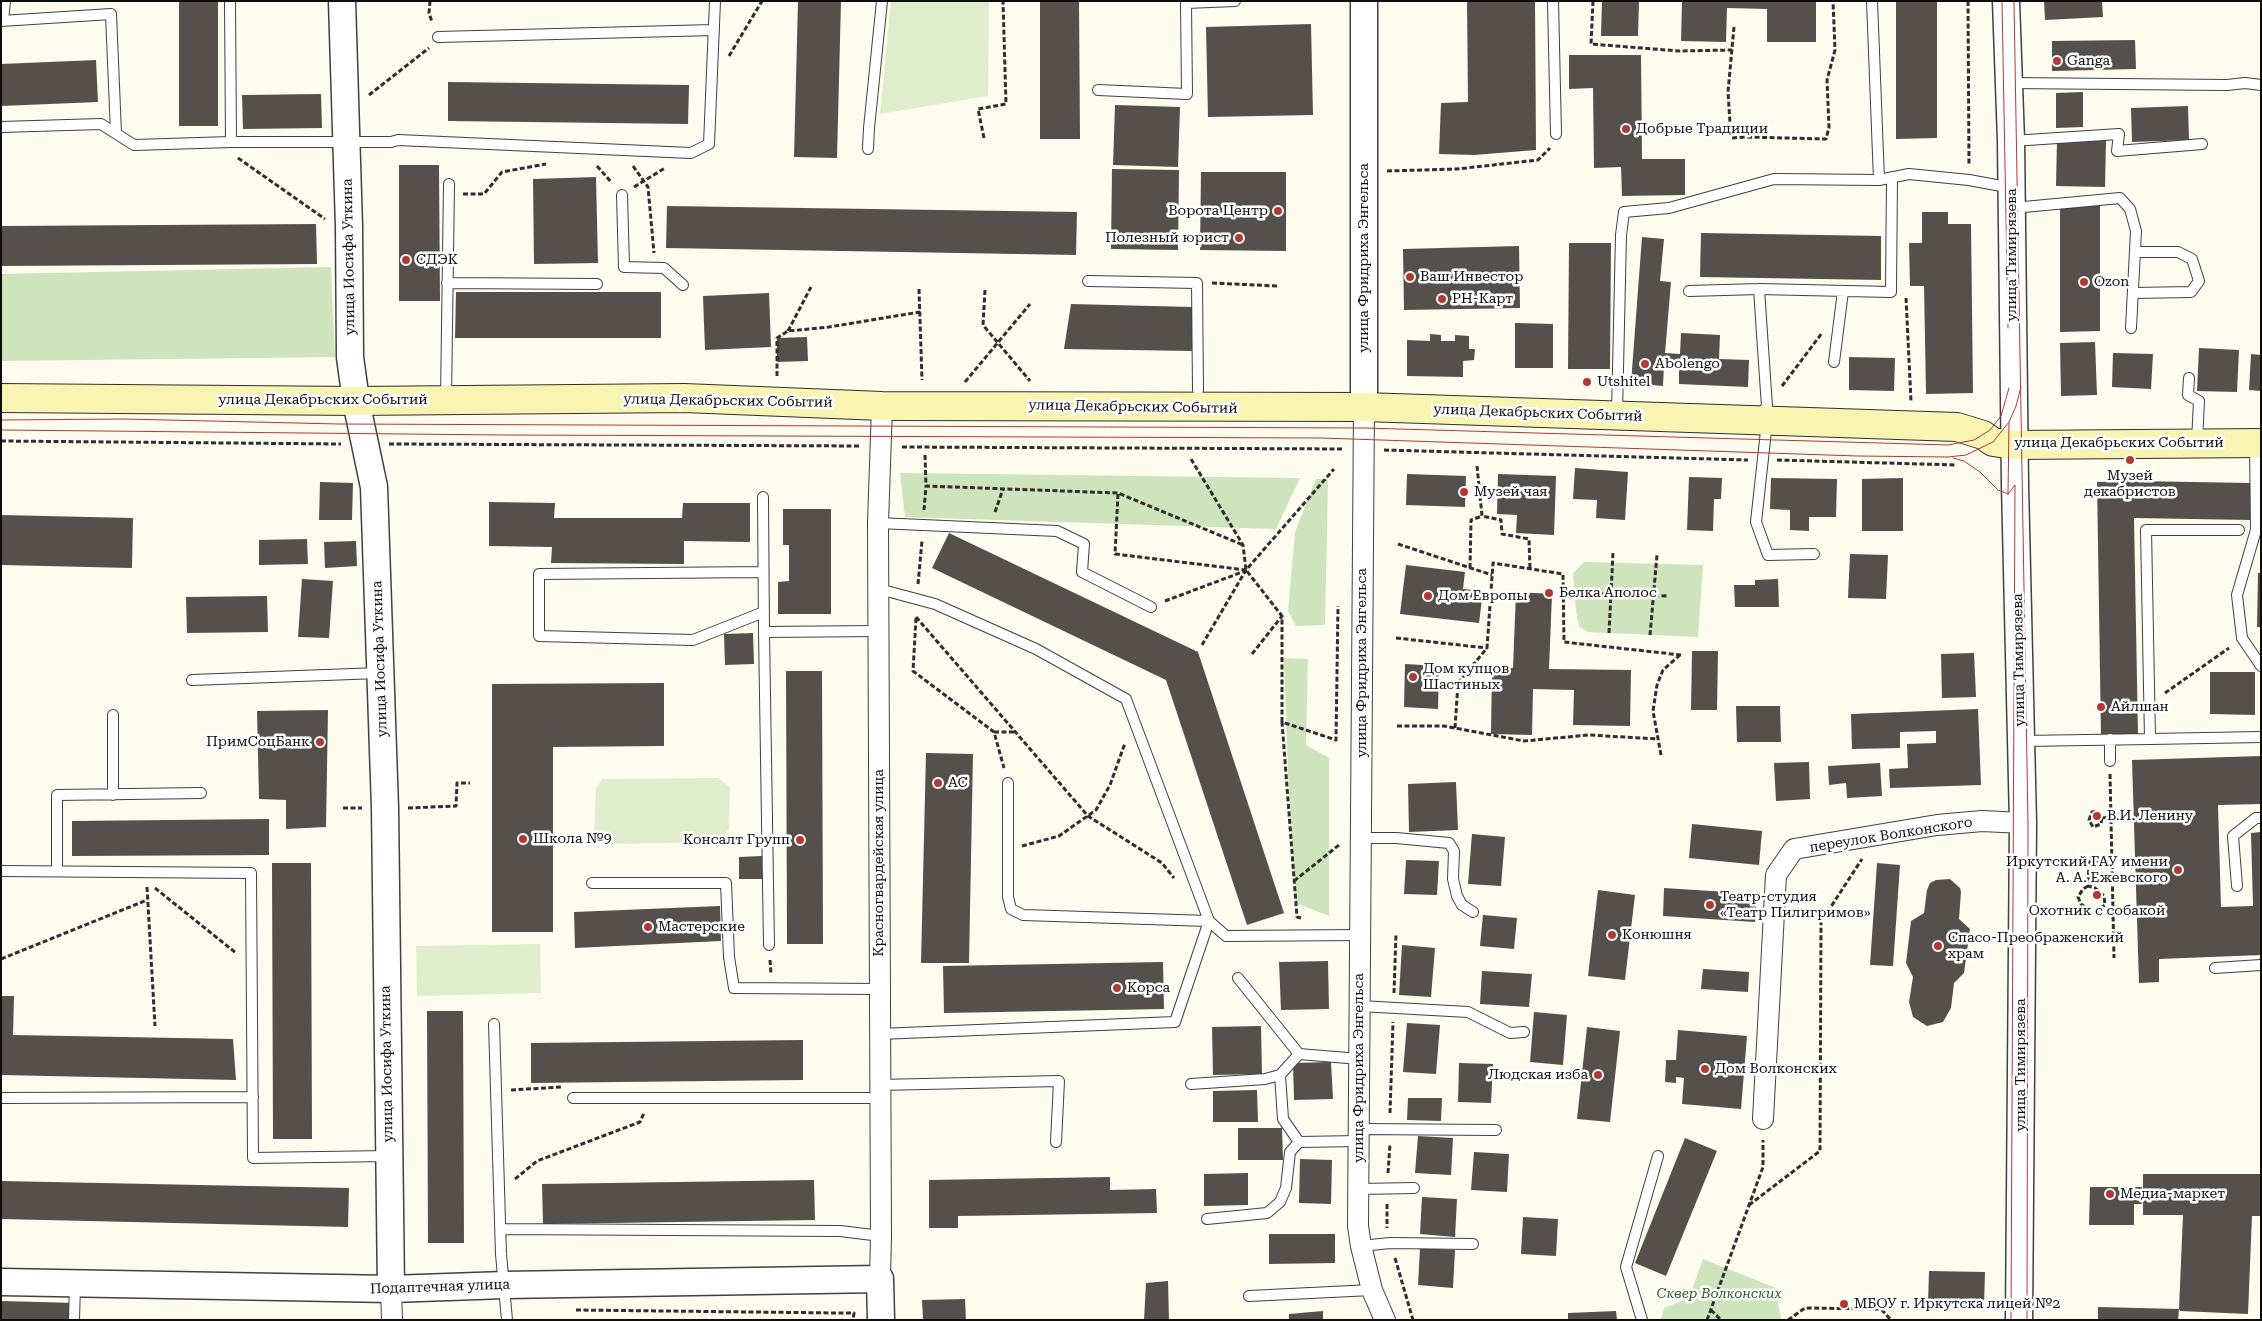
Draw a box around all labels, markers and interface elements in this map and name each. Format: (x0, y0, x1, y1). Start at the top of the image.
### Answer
place label: Ganga (2067, 53, 2110, 69)
marker: Ganga (2051, 55, 2063, 67)
place label: Добрые Традиции (1636, 121, 1768, 137)
marker: Добрые Традиции (1620, 123, 1632, 135)
street label: улица Фридриха Энгельса (1356, 163, 1372, 353)
street label: улица Иосифа Уткина (339, 178, 359, 336)
street label: улица Тимирязева (2004, 188, 2020, 322)
place label: Ворота Центр (1168, 203, 1268, 219)
marker: Ворота Центр (1272, 205, 1284, 217)
place label: Полезный юрист (1105, 230, 1229, 246)
marker: Полезный юрист (1233, 232, 1245, 244)
place label: СДЭК (416, 252, 458, 268)
marker: СДЭК (400, 254, 412, 266)
place label: Ваш Инвестор (1420, 269, 1523, 285)
marker: Ваш Инвестор (1404, 271, 1416, 283)
place label: Ozon (2094, 274, 2129, 290)
marker: Ozon (2078, 276, 2090, 288)
place label: РН-Карт (1452, 291, 1513, 307)
marker: РН-Карт (1436, 293, 1448, 305)
place label: Abolengo (1655, 356, 1720, 372)
marker: Abolengo (1639, 358, 1651, 370)
place label: Utshitel (1597, 374, 1650, 390)
marker: Utshitel (1581, 376, 1593, 388)
street label: улица Декабрьских Событий (623, 391, 833, 411)
street label: улица Декабрьских Событий (218, 392, 428, 408)
street label: улица Декабрьских Событий (1028, 397, 1238, 417)
street label: улица Декабрьских Событий (1433, 401, 1643, 425)
street label: улица Декабрьских Событий (2014, 435, 2224, 451)
marker: Музей декабристов (2124, 454, 2136, 466)
place label: Музей декабристов (2084, 468, 2176, 501)
place label: Музей чая (1474, 484, 1548, 500)
marker: Музей чая (1458, 486, 1470, 498)
street label: улица Фридриха Энгельса (1354, 568, 1370, 758)
street label: улица Иосифа Уткина (369, 580, 391, 738)
place label: Белка Аполос (1559, 585, 1657, 601)
marker: Белка Аполос (1543, 587, 1555, 599)
place label: Дом Европы (1438, 588, 1528, 604)
marker: Дом Европы (1422, 590, 1434, 602)
street label: улица Тимирязева (2009, 593, 2029, 727)
place label: Дом купцов Шастиных (1423, 661, 1509, 694)
marker: Дом купцов Шастиных (1407, 671, 1419, 683)
place label: Айлшан (2111, 699, 2169, 715)
marker: Айлшан (2095, 701, 2107, 713)
place label: ПримСоцБанк (206, 734, 310, 750)
marker: ПримСоцБанк (314, 736, 326, 748)
street label: Красногвардейская улица (871, 769, 887, 957)
place label: АС (948, 775, 968, 791)
marker: АС (932, 777, 944, 789)
place label: В.И. Ленину (2107, 808, 2193, 824)
marker: В.И. Ленину (2091, 810, 2103, 822)
street label: переулок Волконского (1808, 814, 1974, 856)
place label: Школа №9 (533, 831, 612, 847)
place label: Консалт Групп (683, 832, 790, 848)
marker: Школа №9 (517, 833, 529, 845)
marker: Консалт Групп (794, 834, 806, 846)
place label: Иркутский ГАУ имени А. А. Ежевского (2006, 854, 2168, 886)
marker: Иркутский ГАУ имени А. А. Ежевского (2172, 864, 2184, 876)
place label: Театр-студия «Театр Пилигримов» (1720, 889, 1871, 922)
marker: Охотник с собакой (2091, 889, 2103, 901)
marker: Театр-студия «Театр Пилигримов» (1704, 899, 1716, 911)
place label: Охотник с собакой (2029, 903, 2165, 919)
place label: Мастерские (658, 919, 745, 935)
marker: Мастерские (642, 921, 654, 933)
place label: Конюшня (1622, 927, 1692, 943)
marker: Конюшня (1606, 929, 1618, 941)
place label: Спасо-Преображенский храм (1948, 930, 2124, 962)
marker: Спасо-Преображенский храм (1932, 940, 1944, 952)
street label: улица Фридриха Энгельса (1351, 973, 1367, 1163)
place label: Корса (1127, 980, 1170, 996)
marker: Корса (1111, 982, 1123, 994)
street label: улица Иосифа Уткина (377, 985, 397, 1143)
street label: улица Тимирязева (2013, 998, 2029, 1132)
place label: Дом Волконских (1715, 1061, 1837, 1077)
marker: Дом Волконских (1699, 1063, 1711, 1075)
place label: Людская изба (1488, 1067, 1588, 1083)
marker: Людская изба (1592, 1069, 1604, 1081)
place label: Медиа-маркет (2120, 1186, 2225, 1202)
marker: Медиа-маркет (2104, 1188, 2116, 1200)
street label: Подаптечная улица (370, 1276, 510, 1298)
park label: Сквер Волконских (1657, 1286, 1781, 1302)
place label: МБОУ г. Иркутска лицей №2 (1854, 1296, 2060, 1312)
marker: МБОУ г. Иркутска лицей №2 (1838, 1298, 1850, 1310)

